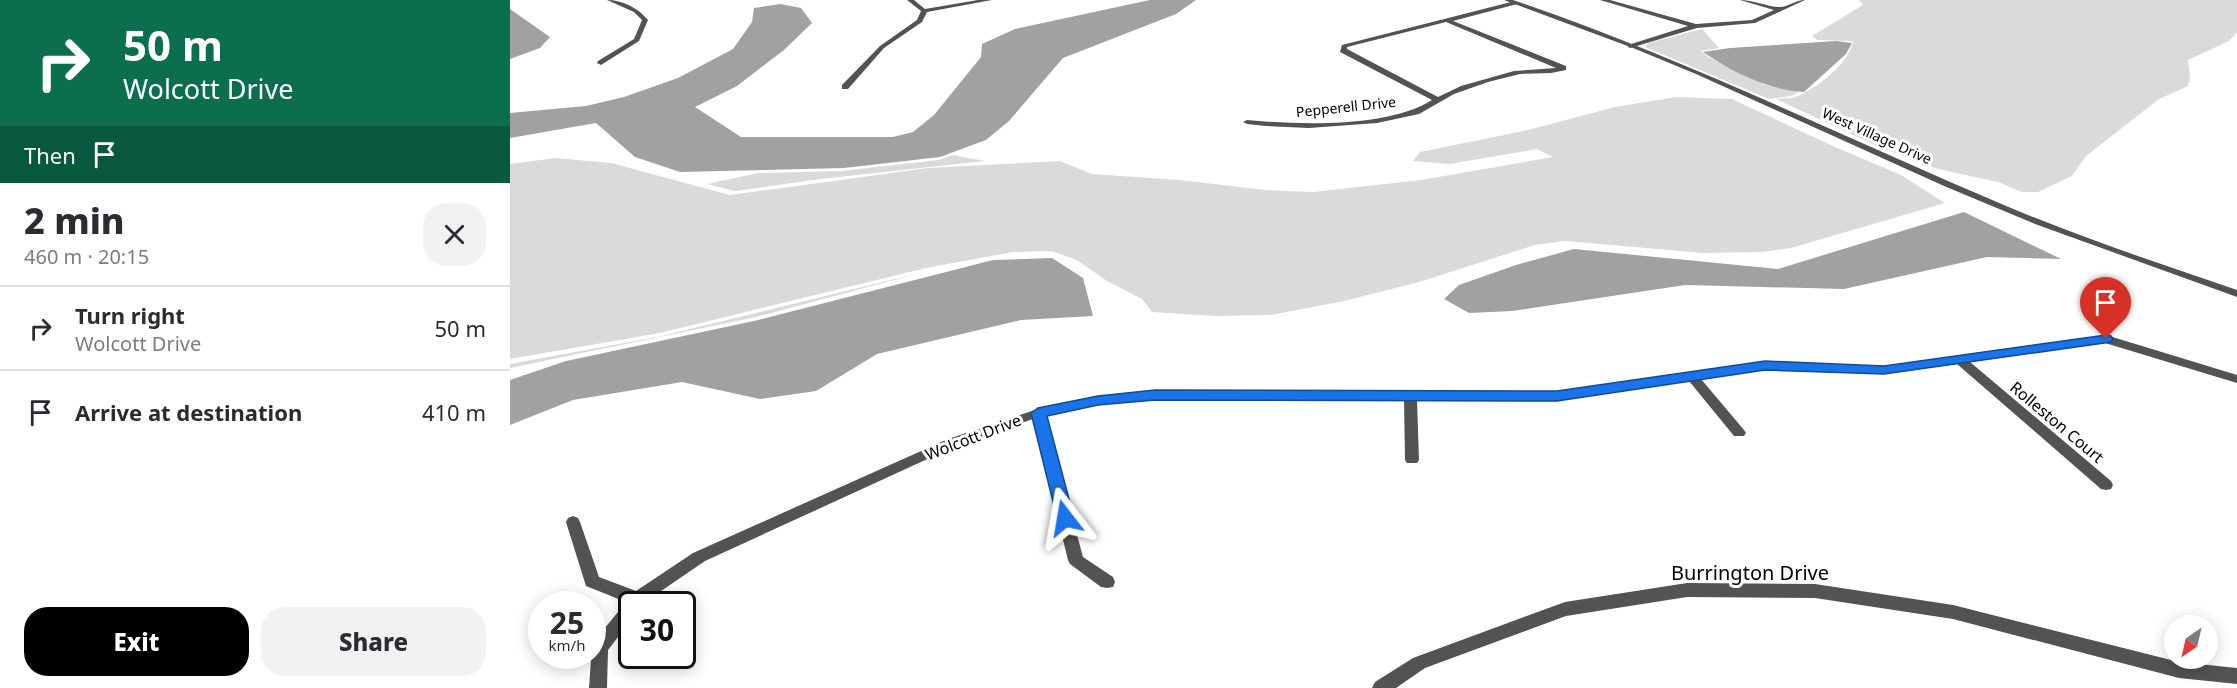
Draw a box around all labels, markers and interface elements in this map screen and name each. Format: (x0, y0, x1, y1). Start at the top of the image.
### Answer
text: 50 m (123, 16, 223, 73)
icon: right (24, 24, 102, 102)
text: Wolcott Drive (123, 70, 293, 107)
street label: Pepperell Drive (1295, 92, 1397, 121)
street label: West Village Drive (1819, 103, 1935, 168)
icon: arrive (88, 138, 121, 171)
text: Then (24, 140, 76, 170)
text: 2 min (24, 196, 125, 245)
button: close (423, 203, 486, 266)
text: 460 m · 20:15 (24, 243, 149, 270)
pin (2080, 277, 2131, 339)
icon: arrive (2089, 286, 2122, 319)
text: Turn right (75, 300, 185, 330)
icon: right (24, 312, 57, 345)
text: 50 m (435, 313, 486, 343)
text: Wolcott Drive (75, 330, 201, 357)
street label: Rolleston Court (2005, 376, 2109, 468)
icon: arrive (24, 396, 57, 429)
text: Arrive at destination (75, 397, 302, 427)
text: 410 m (422, 397, 486, 427)
street label: Wolcott Drive (922, 409, 1024, 465)
position arrow (1033, 486, 1097, 550)
street label: Burrington Drive (1671, 559, 1829, 586)
speed limit sign: 30 (618, 591, 696, 669)
text: 25 (550, 602, 584, 643)
button: Exit (24, 607, 249, 676)
button: Share (261, 607, 486, 676)
north arrow (2164, 615, 2218, 669)
map controls (2164, 615, 2218, 669)
text: km/h (549, 635, 585, 655)

